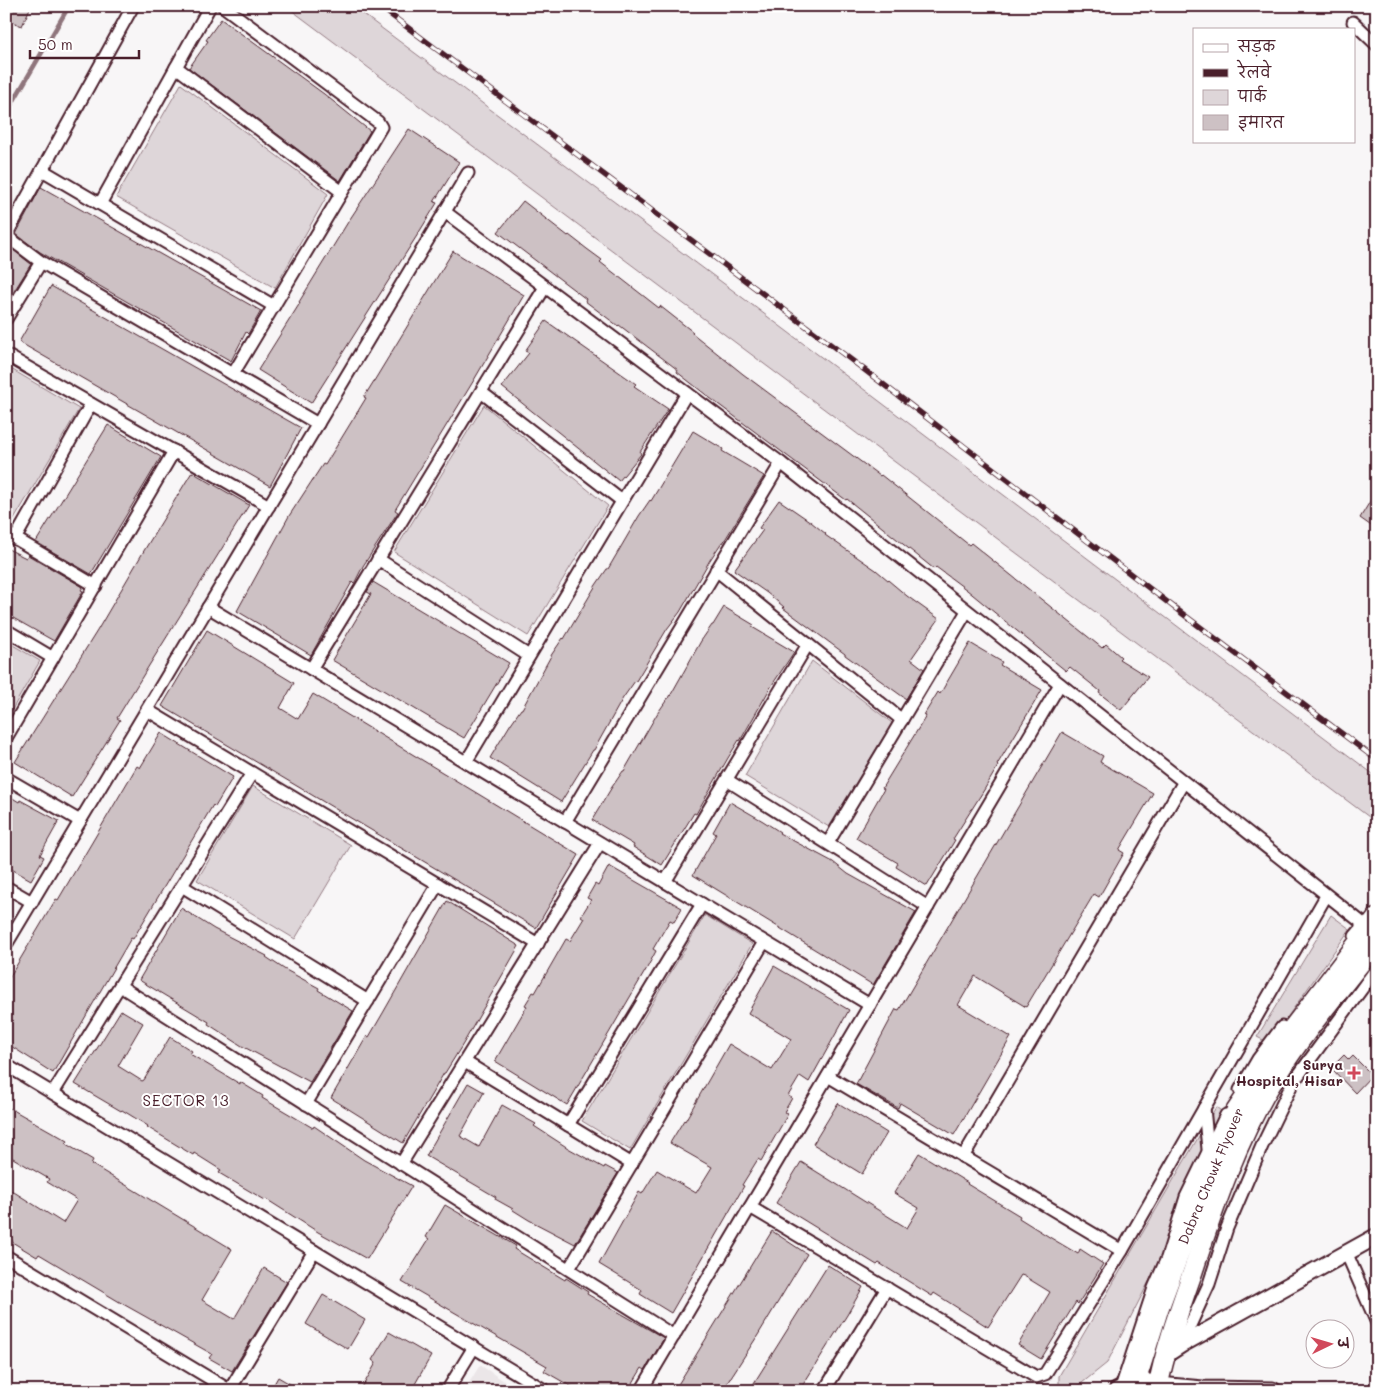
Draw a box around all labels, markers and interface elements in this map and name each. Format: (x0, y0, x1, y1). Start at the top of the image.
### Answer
scale bar (30, 28, 139, 60)
legend (1193, 28, 1356, 142)
text: 50 m (38, 34, 73, 54)
text: सड़क (1237, 36, 1276, 57)
text: रेलवे (1236, 59, 1272, 82)
text: पार्क (1237, 85, 1268, 106)
text: इमारत (1238, 112, 1285, 132)
place label: Surya Hospital, Hisar (1236, 1055, 1343, 1090)
marker: Surya Hospital, Hisar (1347, 1066, 1361, 1080)
district label: SECTOR 13 (143, 1090, 229, 1110)
street label: Dabra Chowk Flyover (1173, 1105, 1248, 1247)
north arrow (1306, 1320, 1356, 1370)
text: उ (1333, 1335, 1353, 1350)

